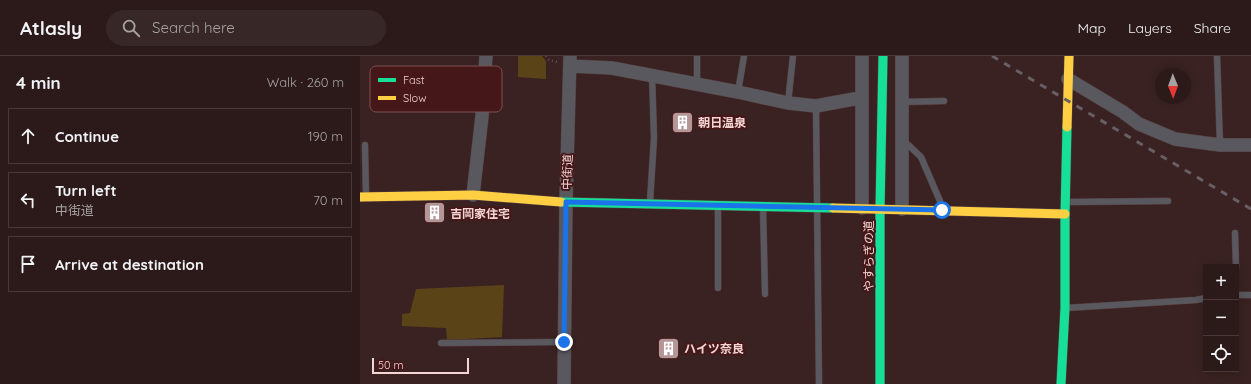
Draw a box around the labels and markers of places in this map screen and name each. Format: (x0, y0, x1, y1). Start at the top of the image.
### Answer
building icon: 朝日温泉 (670, 109, 696, 135)
place label: 朝日温泉 (698, 115, 746, 130)
building icon: 吉岡家住宅 (422, 200, 448, 226)
place label: 吉岡家住宅 (450, 206, 510, 221)
building icon: ハイツ奈良 (655, 335, 681, 361)
place label: ハイツ奈良 (684, 341, 744, 356)

